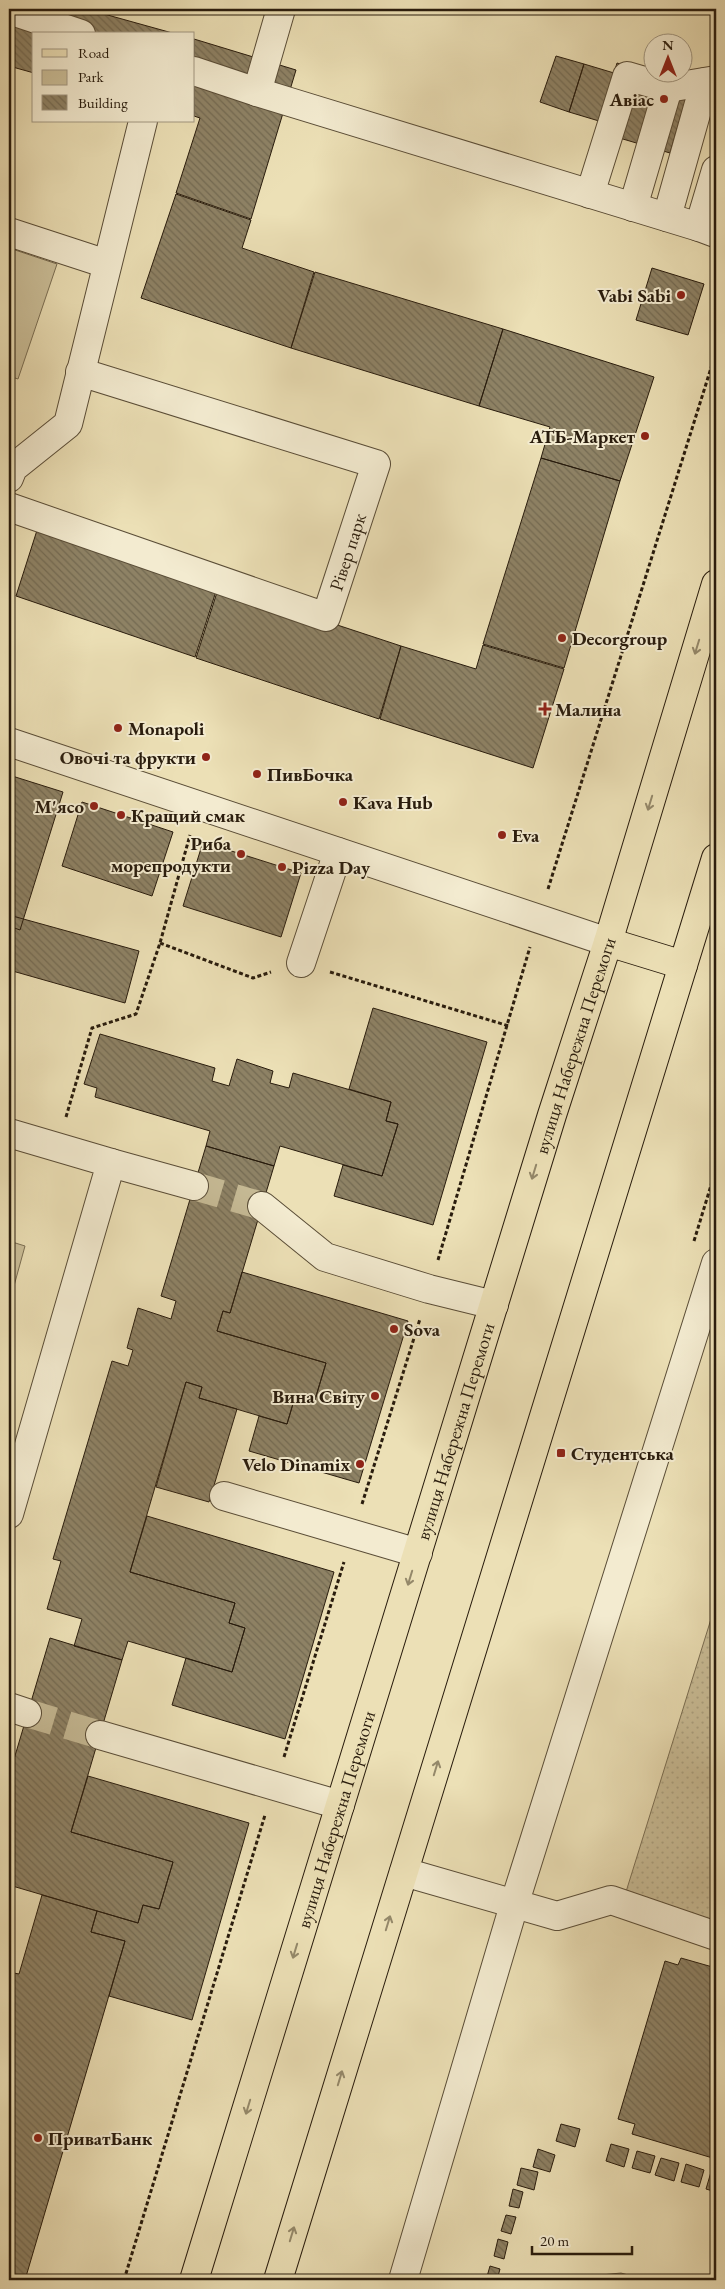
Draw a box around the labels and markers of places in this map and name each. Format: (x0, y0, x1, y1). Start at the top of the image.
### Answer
place label: Авіас (608, 87, 654, 112)
marker: Авіас (658, 93, 670, 105)
place label: Vabi Sabi (597, 283, 671, 308)
marker: Vabi Sabi (675, 289, 687, 301)
place label: АТБ-Маркет (528, 424, 635, 449)
marker: АТБ-Маркет (639, 430, 651, 442)
place label: Decorgroup (572, 626, 668, 651)
marker: Decorgroup (556, 632, 568, 644)
place label: Малина (555, 697, 622, 722)
marker: Малина (539, 703, 551, 715)
place label: Monapoli (128, 716, 205, 741)
marker: Monapoli (112, 722, 124, 734)
place label: Овочі та фрукти (60, 745, 196, 770)
marker: Овочі та фрукти (200, 751, 212, 763)
place label: ПивБочка (267, 762, 354, 787)
marker: ПивБочка (251, 768, 263, 780)
place label: Kava Hub (353, 790, 433, 815)
place label: М'ясо (35, 794, 84, 819)
marker: Kava Hub (337, 796, 349, 808)
marker: М'ясо (88, 800, 100, 812)
place label: Кращий смак (131, 803, 246, 828)
marker: Кращий смак (115, 809, 127, 821)
place label: Eva (512, 823, 540, 848)
marker: Eva (496, 829, 508, 841)
place label: Риба морепродукти (111, 831, 232, 878)
marker: Риба морепродукти (235, 848, 247, 860)
place label: Pizza Day (292, 855, 371, 880)
marker: Pizza Day (276, 861, 288, 873)
place label: Sova (404, 1317, 441, 1342)
marker: Sova (388, 1323, 400, 1335)
place label: Вина Світу (272, 1384, 366, 1409)
marker: Вина Світу (369, 1390, 381, 1402)
place label: Студентська (571, 1441, 674, 1466)
marker: Студентська (555, 1447, 567, 1459)
place label: Velo Dinamix (242, 1452, 350, 1477)
marker: Velo Dinamix (354, 1458, 366, 1470)
place label: ПриватБанк (48, 2126, 153, 2151)
marker: ПриватБанк (32, 2132, 44, 2144)

